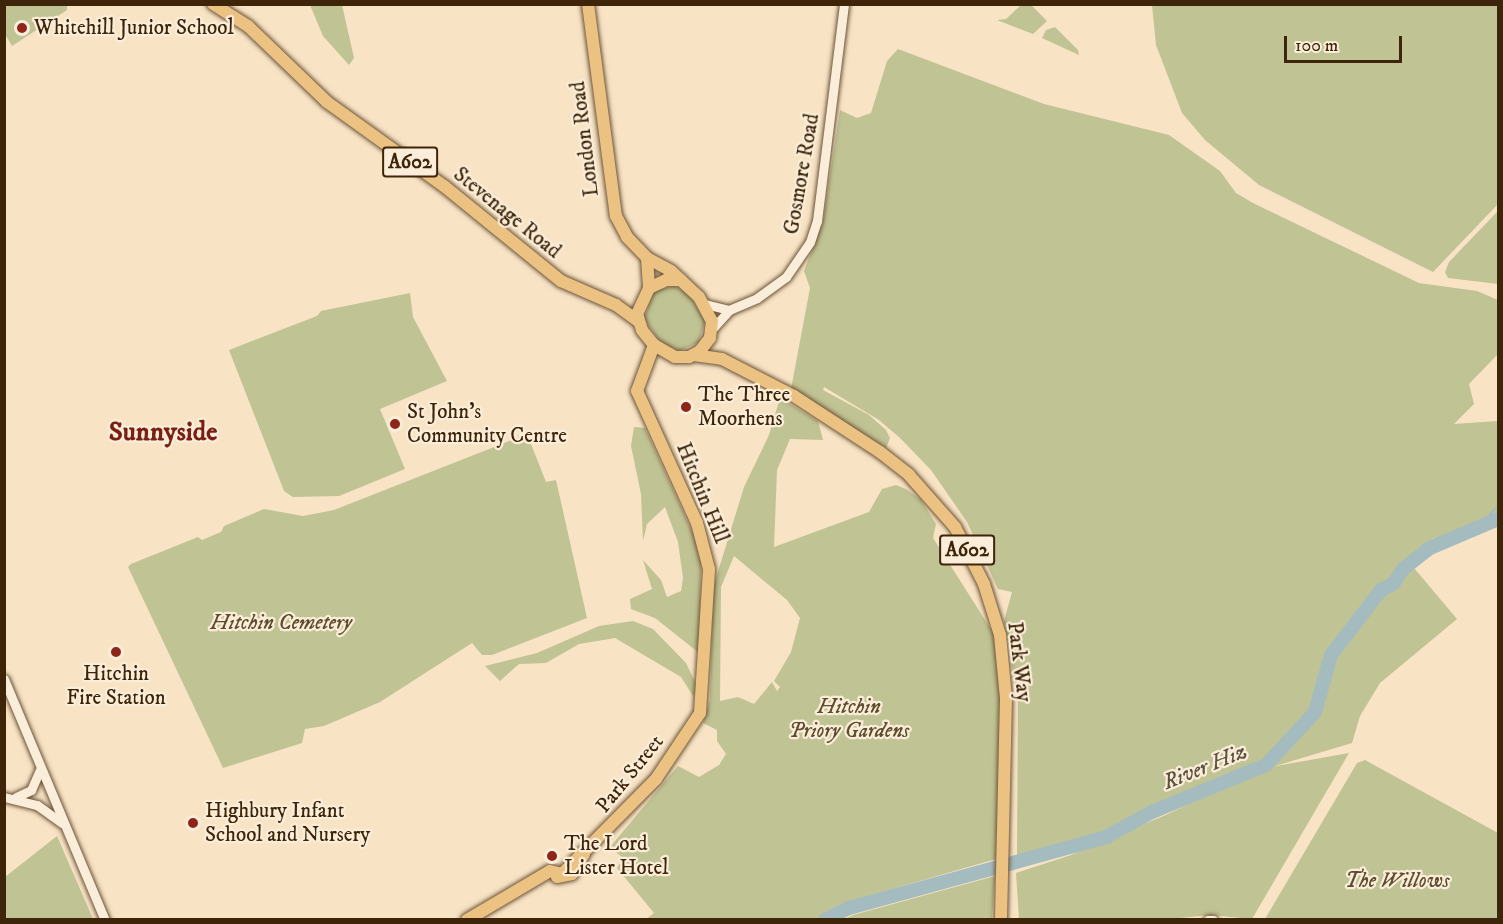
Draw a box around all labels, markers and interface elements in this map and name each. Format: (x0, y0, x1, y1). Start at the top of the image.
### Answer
place label: Whitehill Junior School (34, 15, 234, 41)
marker: Whitehill Junior School (15, 21, 29, 35)
scale bar (1287, 24, 1406, 62)
text: 100 m (1295, 35, 1338, 57)
street label: London Road (565, 80, 605, 198)
street label: Gosmore Road (779, 112, 825, 236)
road number: A602 (382, 145, 438, 179)
street label: Stevenage Road (448, 162, 566, 264)
place label: The Three Moorhens (698, 382, 790, 432)
place label: St John's Community Centre (407, 399, 567, 449)
marker: The Three Moorhens (679, 400, 693, 414)
district label: Sunnyside (109, 417, 217, 449)
marker: St John's Community Centre (388, 417, 402, 431)
street label: Hitchin Hill (670, 439, 734, 547)
road number: A602 (938, 533, 996, 567)
park label: Hitchin Cemetery (210, 610, 352, 636)
street label: Park Way (1002, 621, 1036, 703)
marker: Hitchin Fire Station (109, 645, 123, 659)
place label: Hitchin Fire Station (66, 661, 166, 711)
park label: Hitchin Priory Gardens (789, 694, 909, 744)
street label: Park Street (591, 730, 669, 818)
water label: River Hiz (1159, 738, 1251, 796)
place label: Highbury Infant School and Nursery (205, 798, 370, 848)
marker: Highbury Infant School and Nursery (186, 816, 200, 830)
place label: The Lord Lister Hotel (564, 831, 669, 881)
marker: The Lord Lister Hotel (545, 849, 559, 863)
park label: The Willows (1345, 868, 1449, 894)

